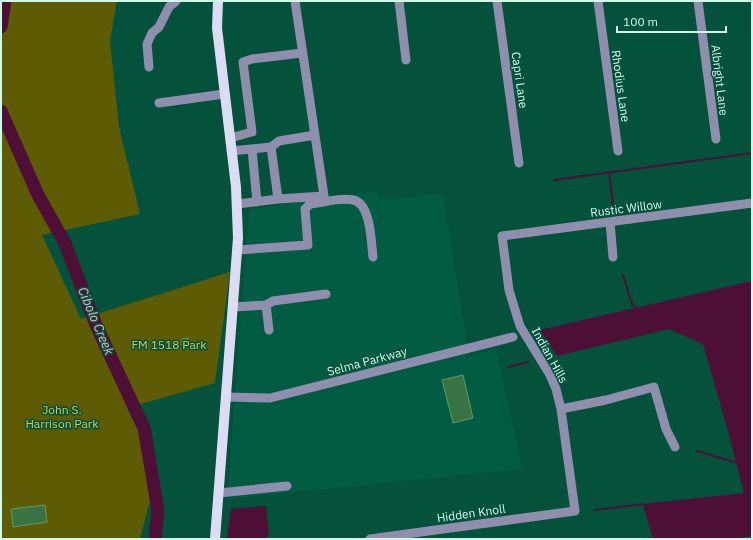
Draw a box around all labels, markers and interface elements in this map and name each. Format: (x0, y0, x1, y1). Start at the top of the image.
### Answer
scale bar (617, 8, 726, 34)
text: 100 m (623, 14, 658, 29)
street label: Albright Lane (708, 44, 732, 117)
street label: Rhodius Lane (609, 49, 634, 123)
street label: Capri Lane (509, 51, 531, 110)
street label: Rustic Willow (589, 196, 663, 220)
water label: Cibolo Creek (74, 285, 118, 358)
street label: Indian Hills (529, 324, 572, 386)
park label: FM 1518 Park (131, 337, 207, 352)
street label: Selma Parkway (325, 343, 409, 379)
park label: John S. Harrison Park (25, 402, 99, 431)
street label: Hidden Knoll (436, 501, 506, 525)

